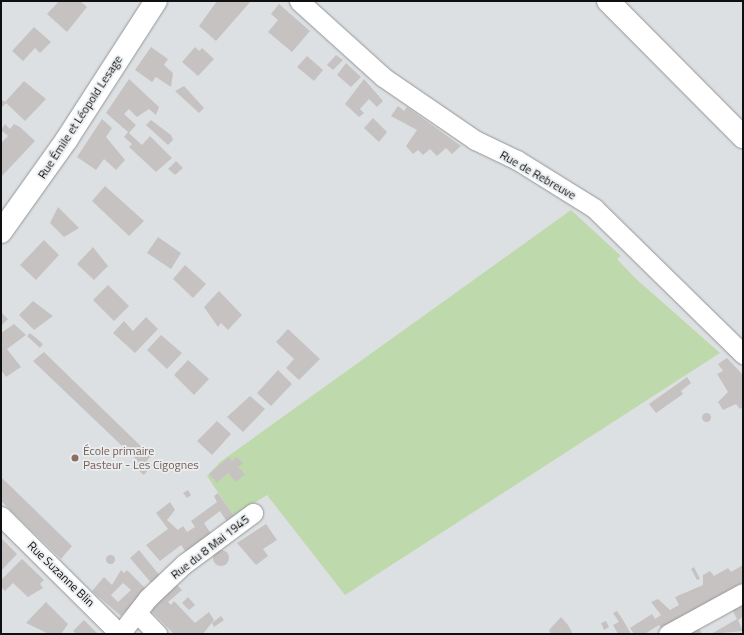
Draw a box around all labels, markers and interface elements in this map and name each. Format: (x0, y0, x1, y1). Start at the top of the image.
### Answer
street label: Rue Émile et Léopold Lesage (35, 53, 125, 181)
street label: Rue de Rebreuve (497, 147, 579, 203)
place label: École primaire Pasteur - Les Cigognes (83, 444, 199, 472)
marker: École primaire Pasteur - Les Cigognes (70, 453, 80, 463)
street label: Rue du 8 Mai 1945 (168, 512, 252, 582)
street label: Rue Suzanne Blin (24, 538, 98, 610)

